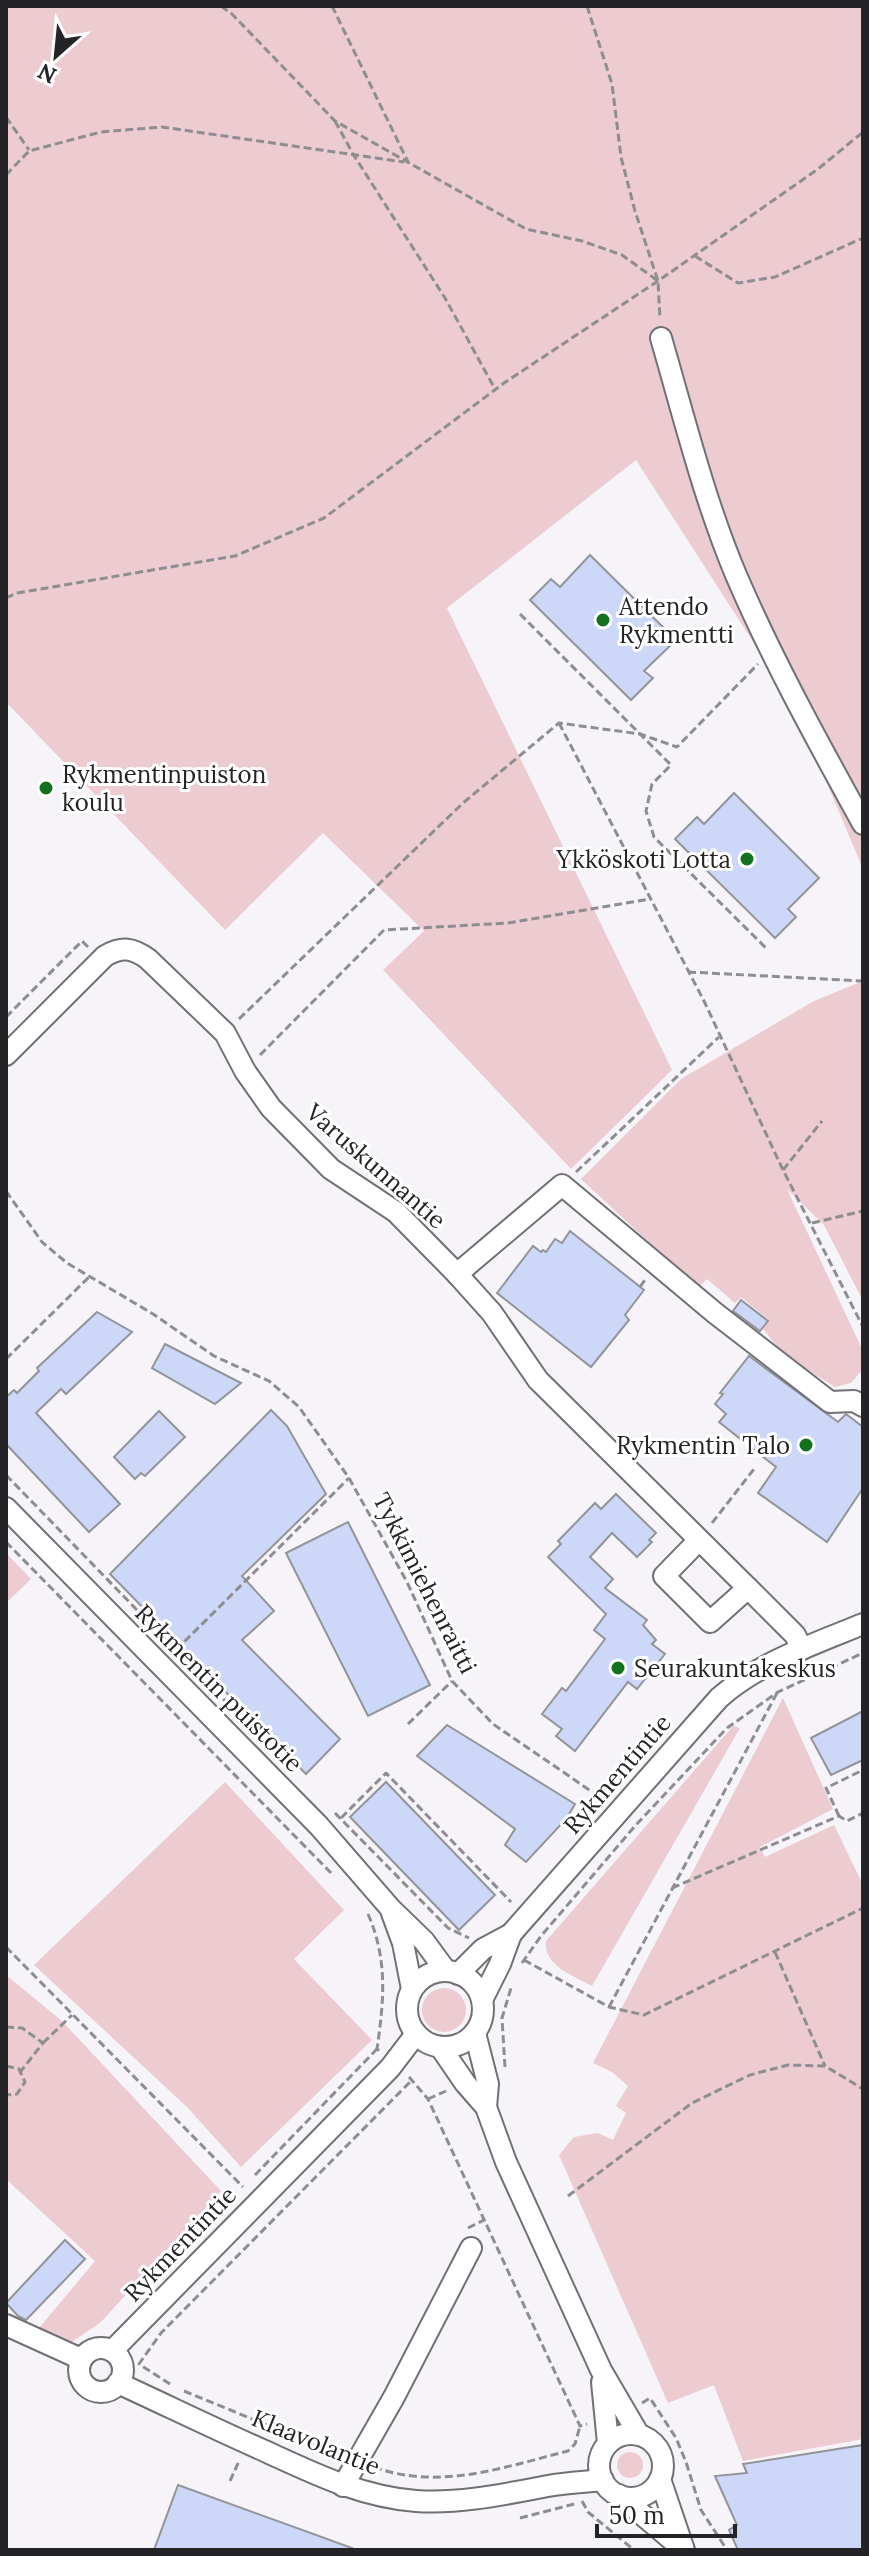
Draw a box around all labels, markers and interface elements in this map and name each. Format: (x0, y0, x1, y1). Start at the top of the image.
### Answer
north arrow (16, 16, 96, 96)
text: N (33, 57, 61, 90)
place label: Attendo Rykmentti (618, 591, 734, 650)
marker: Attendo Rykmentti (594, 611, 612, 629)
place label: Rykmentinpuiston koulu (62, 759, 266, 818)
marker: Rykmentinpuiston koulu (37, 779, 55, 797)
place label: Ykköskoti Lotta (555, 844, 731, 875)
marker: Ykköskoti Lotta (738, 850, 756, 868)
street label: Varuskunnantie (299, 1096, 452, 1235)
place label: Rykmentin Talo (616, 1430, 790, 1461)
marker: Rykmentin Talo (797, 1436, 815, 1454)
street label: Tykkimiehenraitti (366, 1487, 484, 1679)
street label: Rykmentin puistotie (128, 1597, 310, 1779)
place label: Seurakuntakeskus (634, 1653, 836, 1684)
marker: Seurakuntakeskus (609, 1659, 627, 1677)
street label: Rykmentintie (557, 1708, 677, 1840)
street label: Rykmentintie (117, 2180, 243, 2308)
street label: Klaavolantie (247, 2402, 385, 2482)
scale bar (597, 2488, 735, 2538)
text: 50 m (609, 2500, 665, 2531)

